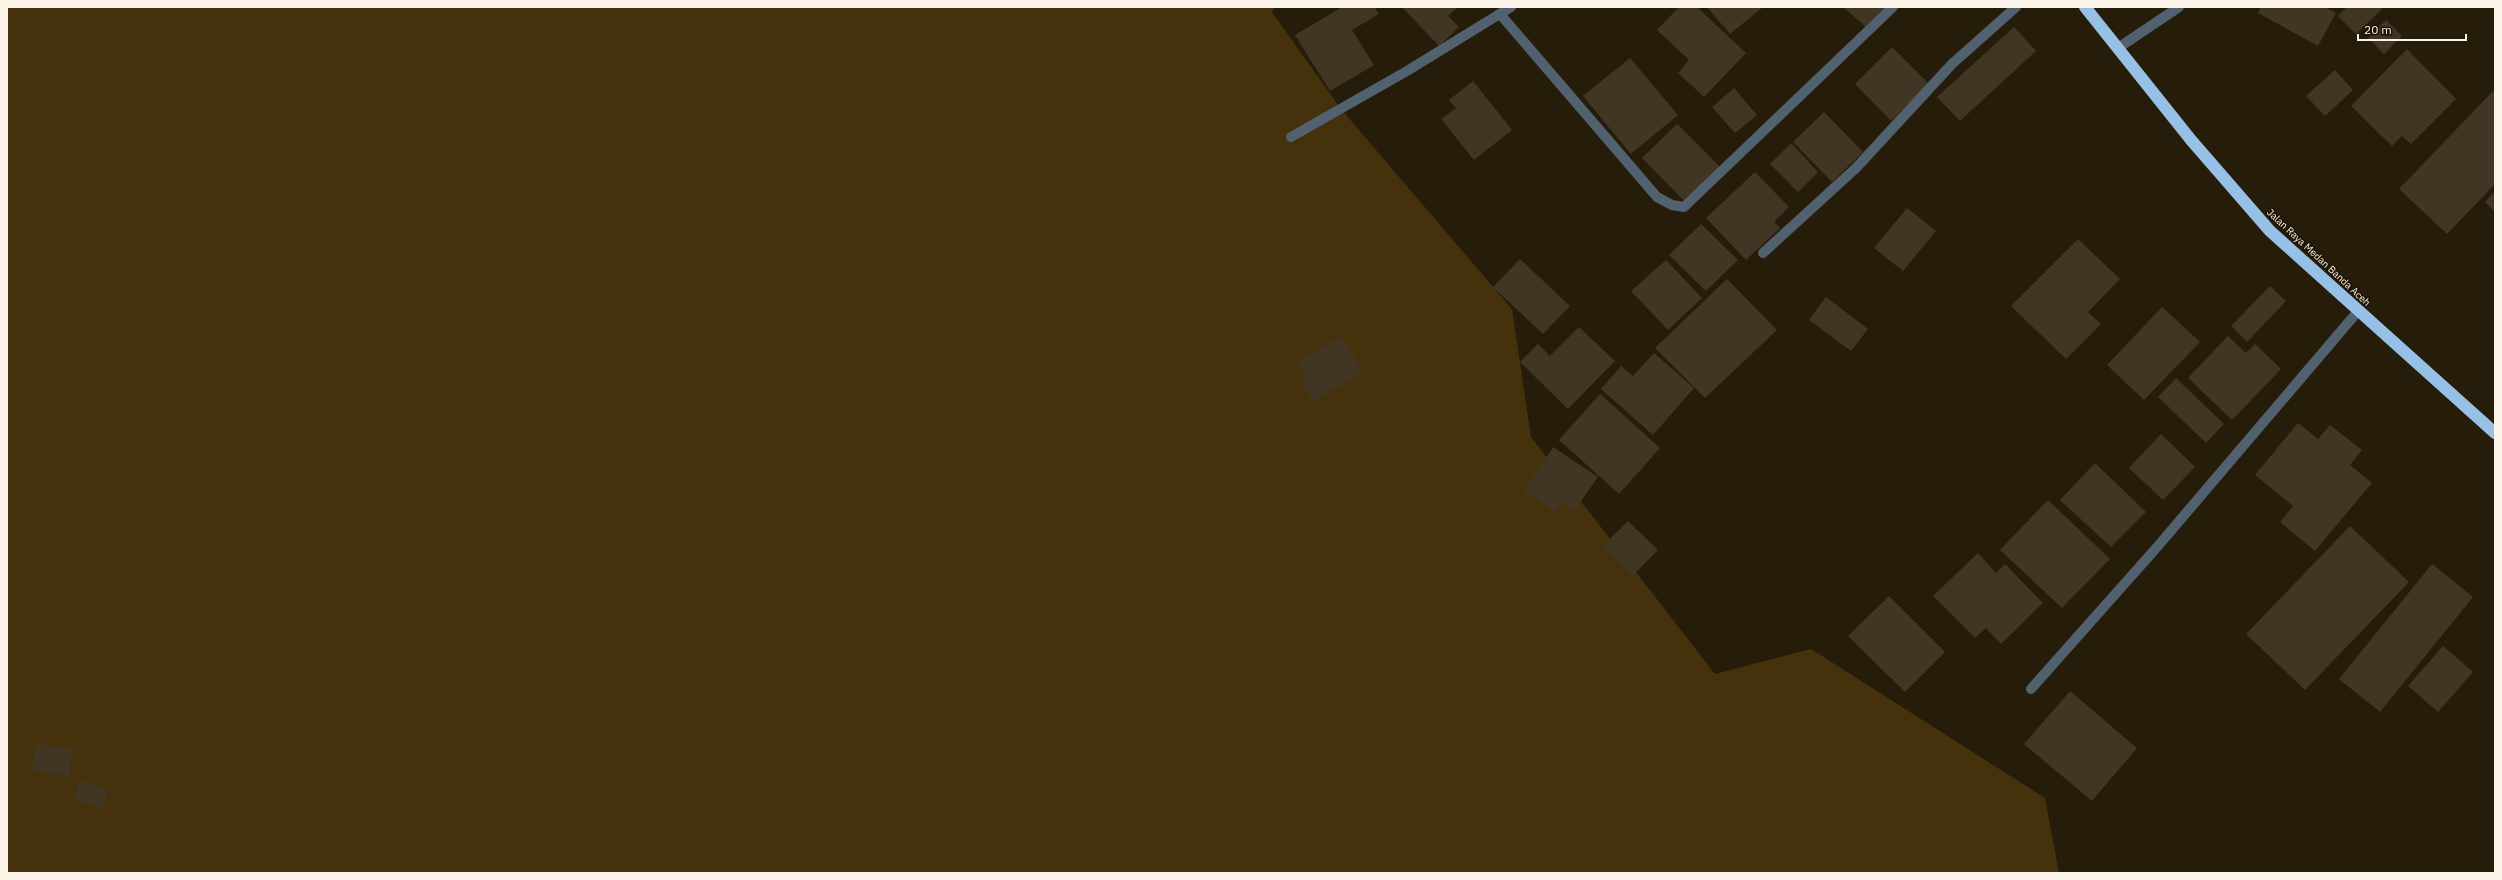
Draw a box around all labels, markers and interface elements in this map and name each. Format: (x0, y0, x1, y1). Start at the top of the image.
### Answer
scale bar (2358, 16, 2466, 42)
text: 20 m (2364, 22, 2392, 37)
street label: Jalan Raya Medan Banda Aceh (2264, 206, 2373, 309)

